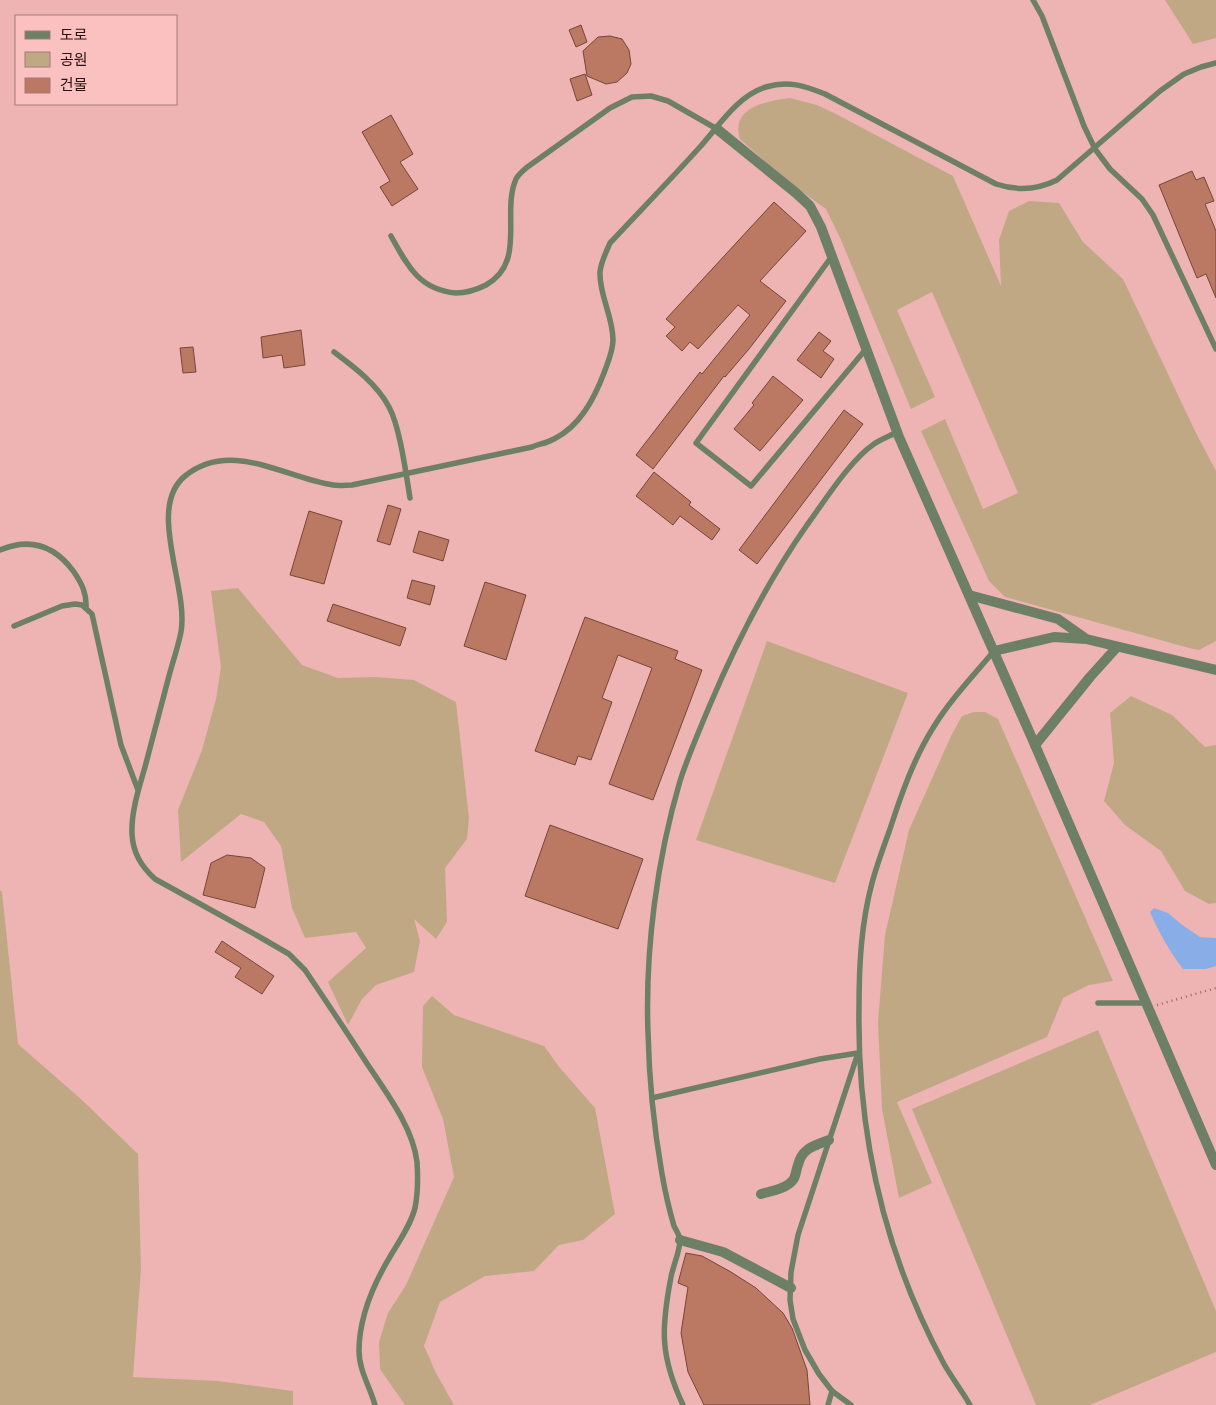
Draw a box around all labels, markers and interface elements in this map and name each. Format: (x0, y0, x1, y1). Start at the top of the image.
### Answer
legend (15, 15, 178, 105)
text: 도로 (60, 25, 88, 44)
text: 공원 (60, 50, 88, 69)
text: 건물 (60, 75, 88, 94)

